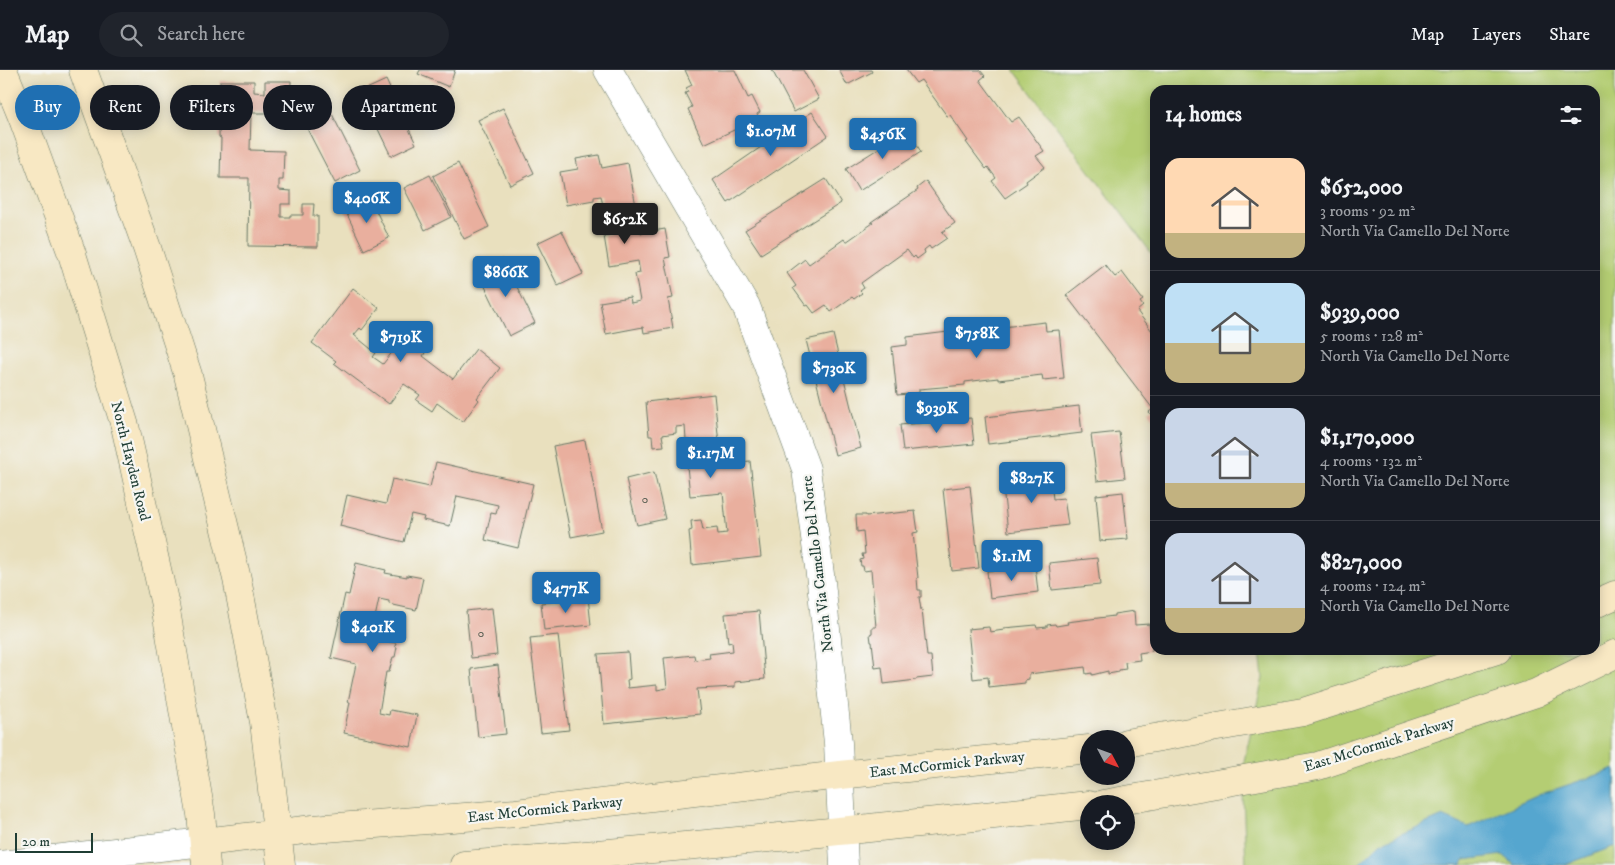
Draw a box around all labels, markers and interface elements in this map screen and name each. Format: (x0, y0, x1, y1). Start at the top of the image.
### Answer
search box (99, 12, 449, 57)
text: Map (25, 20, 69, 50)
icon: search (117, 21, 145, 49)
text: Search here (157, 23, 245, 46)
text: Map (1411, 24, 1444, 46)
text: Layers (1472, 24, 1521, 46)
text: Share (1549, 24, 1590, 46)
chip: Buy (15, 85, 80, 130)
chip: Rent (90, 85, 160, 130)
chip: Filters (170, 85, 253, 130)
chip: New (263, 85, 332, 130)
chip: Apartment (342, 85, 455, 130)
icon: filters (1557, 101, 1585, 129)
text: 14 homes (1165, 102, 1242, 128)
pin: $1.07M (730, 114, 812, 157)
pin: $456K (848, 118, 918, 160)
text: $1.07M (746, 121, 796, 141)
text: $456K (860, 124, 906, 144)
text: $652,000 (1320, 175, 1403, 201)
icon: home (1205, 178, 1265, 238)
pin: $406K (332, 182, 402, 224)
text: $406K (344, 188, 390, 208)
text: 3 rooms · 92 m² (1320, 201, 1415, 221)
pin: $652K (590, 202, 660, 245)
text: $652K (603, 209, 647, 229)
text: North Via Camello Del Norte (1320, 221, 1510, 241)
pin: $866K (471, 256, 541, 298)
text: $866K (484, 262, 528, 282)
text: $939,000 (1320, 300, 1400, 326)
icon: home (1205, 303, 1265, 363)
pin: $758K (942, 316, 1012, 359)
pin: $719K (366, 320, 436, 363)
text: $758K (955, 323, 999, 343)
text: 5 rooms · 128 m² (1320, 326, 1423, 346)
text: $719K (380, 327, 422, 347)
text: North Via Camello Del Norte (1320, 346, 1510, 366)
pin: $730K (799, 352, 869, 394)
text: $730K (813, 358, 855, 378)
pin: $939K (902, 392, 972, 434)
text: $939K (916, 398, 958, 418)
street label: North Hayden Road (106, 399, 155, 523)
text: $1,170,000 (1320, 425, 1414, 451)
icon: home (1205, 428, 1265, 488)
pin: $1.17M (670, 436, 752, 479)
text: $1.17M (687, 443, 735, 463)
text: 4 rooms · 132 m² (1320, 451, 1422, 471)
pin: $827K (997, 462, 1067, 504)
text: $827K (1010, 468, 1054, 488)
text: North Via Camello Del Norte (1320, 471, 1510, 491)
street label: North Via Camello Del Norte (797, 475, 838, 653)
house number: 0 (642, 492, 648, 507)
pin: $1.1M (977, 540, 1047, 582)
text: $1.1M (993, 546, 1031, 566)
text: $827,000 (1320, 550, 1402, 576)
icon: home (1205, 553, 1265, 613)
pin: $477K (531, 572, 601, 614)
text: 4 rooms · 124 m² (1320, 576, 1425, 596)
text: $477K (543, 578, 589, 598)
text: North Via Camello Del Norte (1320, 596, 1510, 616)
pin: $401K (338, 610, 408, 653)
text: $401K (351, 617, 395, 637)
house number: 0 (478, 626, 484, 641)
street label: East McCormick Parkway (1302, 712, 1457, 776)
north arrow (1080, 730, 1135, 785)
map controls (1080, 730, 1135, 850)
street label: East McCormick Parkway (868, 747, 1026, 782)
street label: East McCormick Parkway (466, 792, 624, 827)
button: locate (1080, 795, 1135, 850)
scale bar (15, 830, 92, 853)
text: 20 m (22, 833, 50, 851)

